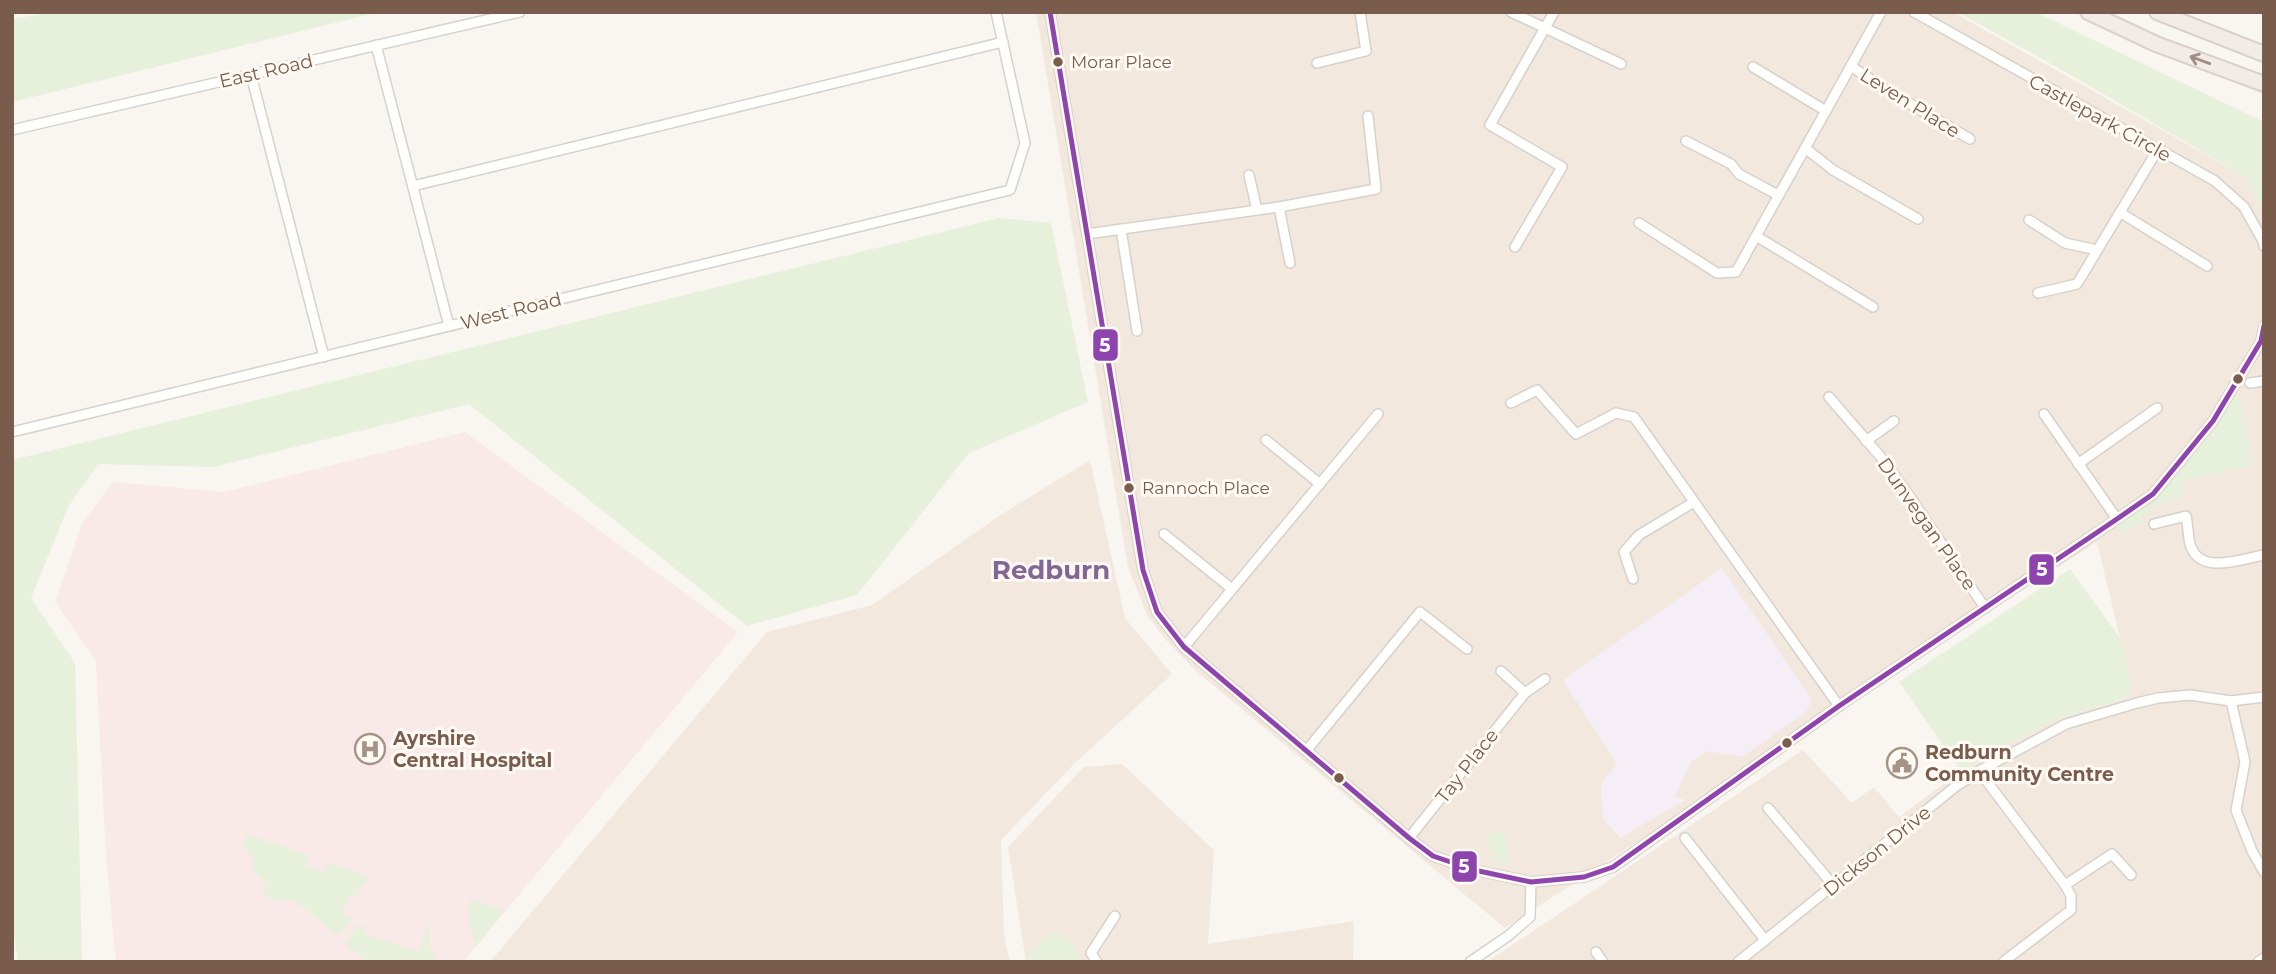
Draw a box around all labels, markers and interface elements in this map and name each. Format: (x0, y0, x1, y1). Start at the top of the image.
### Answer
street label: East Road (217, 49, 315, 93)
place label: Morar Place (1071, 52, 1172, 72)
one-way arrow (2189, 53, 2211, 66)
marker: Morar Place (1051, 55, 1065, 69)
street label: Leven Place (1856, 63, 1964, 143)
street label: Castlepark Circle (2025, 69, 2175, 167)
street label: West Road (458, 287, 564, 335)
line badge: 5 (1092, 328, 1119, 362)
text: 5 (1099, 334, 1111, 357)
unlabelled marker (2231, 372, 2245, 386)
street label: Dunvegan Place (1873, 453, 1981, 595)
place label: Rannoch Place (1142, 478, 1270, 498)
marker: Rannoch Place (1122, 481, 1136, 495)
line badge: 5 (2028, 553, 2055, 586)
district label: Redburn (992, 554, 1110, 586)
text: 5 (2036, 558, 2048, 581)
street label: Tay Place (1431, 724, 1503, 808)
place label: Ayrshire Central Hospital (392, 727, 552, 772)
hospital icon: Ayrshire Central Hospital (353, 732, 387, 766)
unlabelled marker (1780, 736, 1794, 750)
place label: Redburn Community Centre (1925, 741, 2114, 786)
public building icon: Redburn Community Centre (1885, 746, 1919, 780)
unlabelled marker (1332, 771, 1346, 785)
street label: Dickson Drive (1819, 801, 1935, 901)
line badge: 5 (1451, 850, 1478, 883)
text: 5 (1458, 855, 1470, 878)

